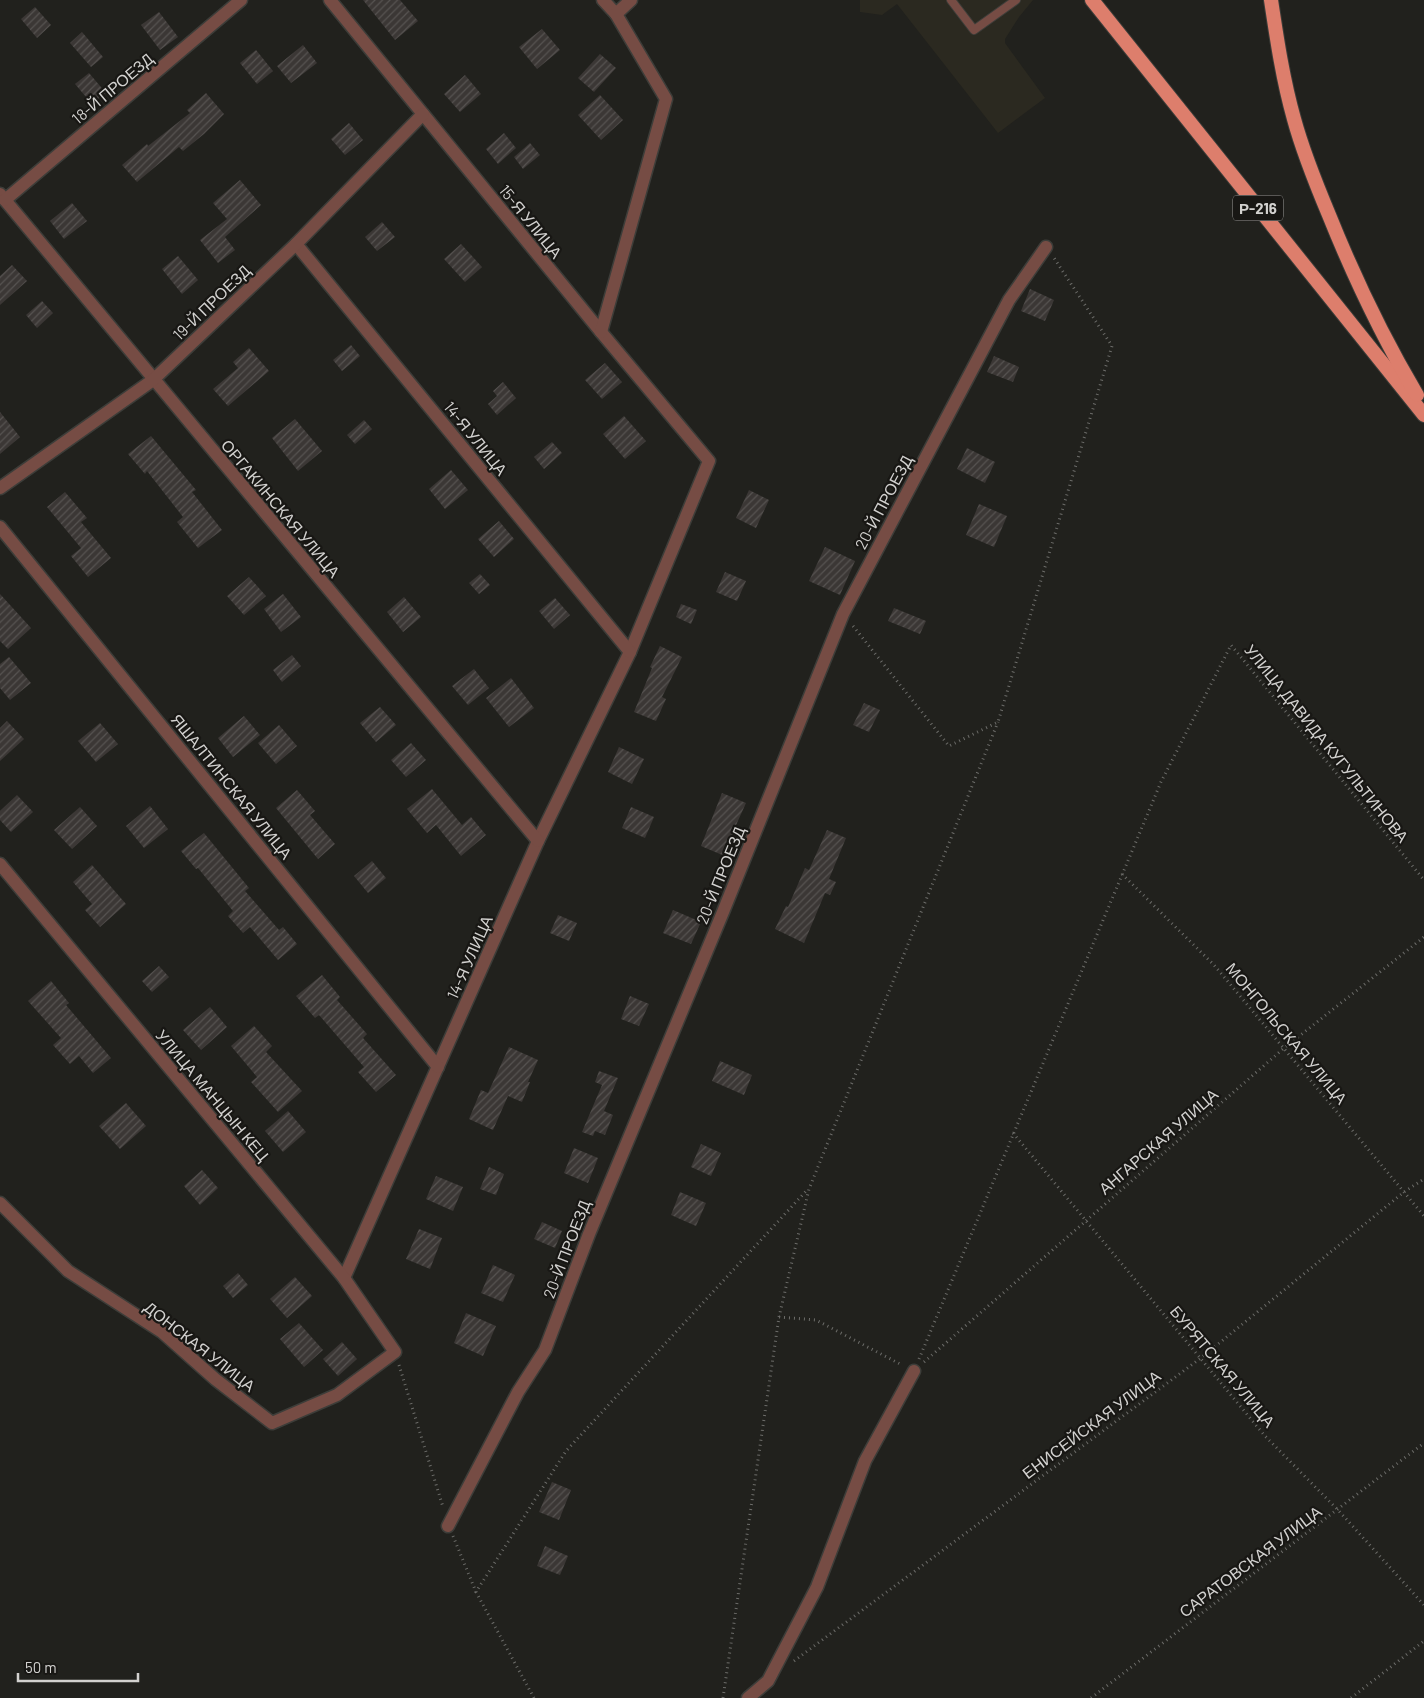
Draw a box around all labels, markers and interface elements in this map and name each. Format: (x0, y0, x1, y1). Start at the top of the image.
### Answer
street label: 18-Й ПРОЕЗД (68, 48, 157, 127)
street label: 15-Я УЛИЦА (496, 180, 567, 262)
road number: Р-216 (1233, 196, 1283, 220)
street label: 19-Й ПРОЕЗД (168, 260, 254, 344)
street label: 14-Я УЛИЦА (440, 397, 512, 479)
street label: ОРГАКИНСКАЯ УЛИЦА (218, 435, 344, 581)
street label: 20-Й ПРОЕЗД (850, 452, 916, 552)
street label: УЛИЦА ДАВИДА КУГУЛЬТИНОВА (1241, 640, 1413, 846)
street label: ЯШАЛТИНСКАЯ УЛИЦА (168, 710, 297, 863)
street label: 20-Й ПРОЕЗД (692, 823, 748, 927)
street label: 14-Я УЛИЦА (442, 912, 496, 1002)
street label: МОНГОЛЬСКАЯ УЛИЦА (1222, 959, 1352, 1108)
street label: УЛИЦА МАНЦЫН КЕЦ (153, 1026, 274, 1165)
street label: АНГАРСКАЯ УЛИЦА (1095, 1084, 1222, 1198)
street label: 20-Й ПРОЕЗД (539, 1197, 594, 1301)
street label: ДОНСКАЯ УЛИЦА (141, 1297, 259, 1395)
street label: БУРЯТСКАЯ УЛИЦА (1167, 1302, 1279, 1431)
street label: ЕНИСЕЙСКАЯ УЛИЦА (1018, 1366, 1164, 1482)
street label: САРАТОВСКАЯ УЛИЦА (1175, 1501, 1325, 1621)
scale bar (18, 1650, 138, 1682)
text: 50 m (25, 1658, 57, 1676)

